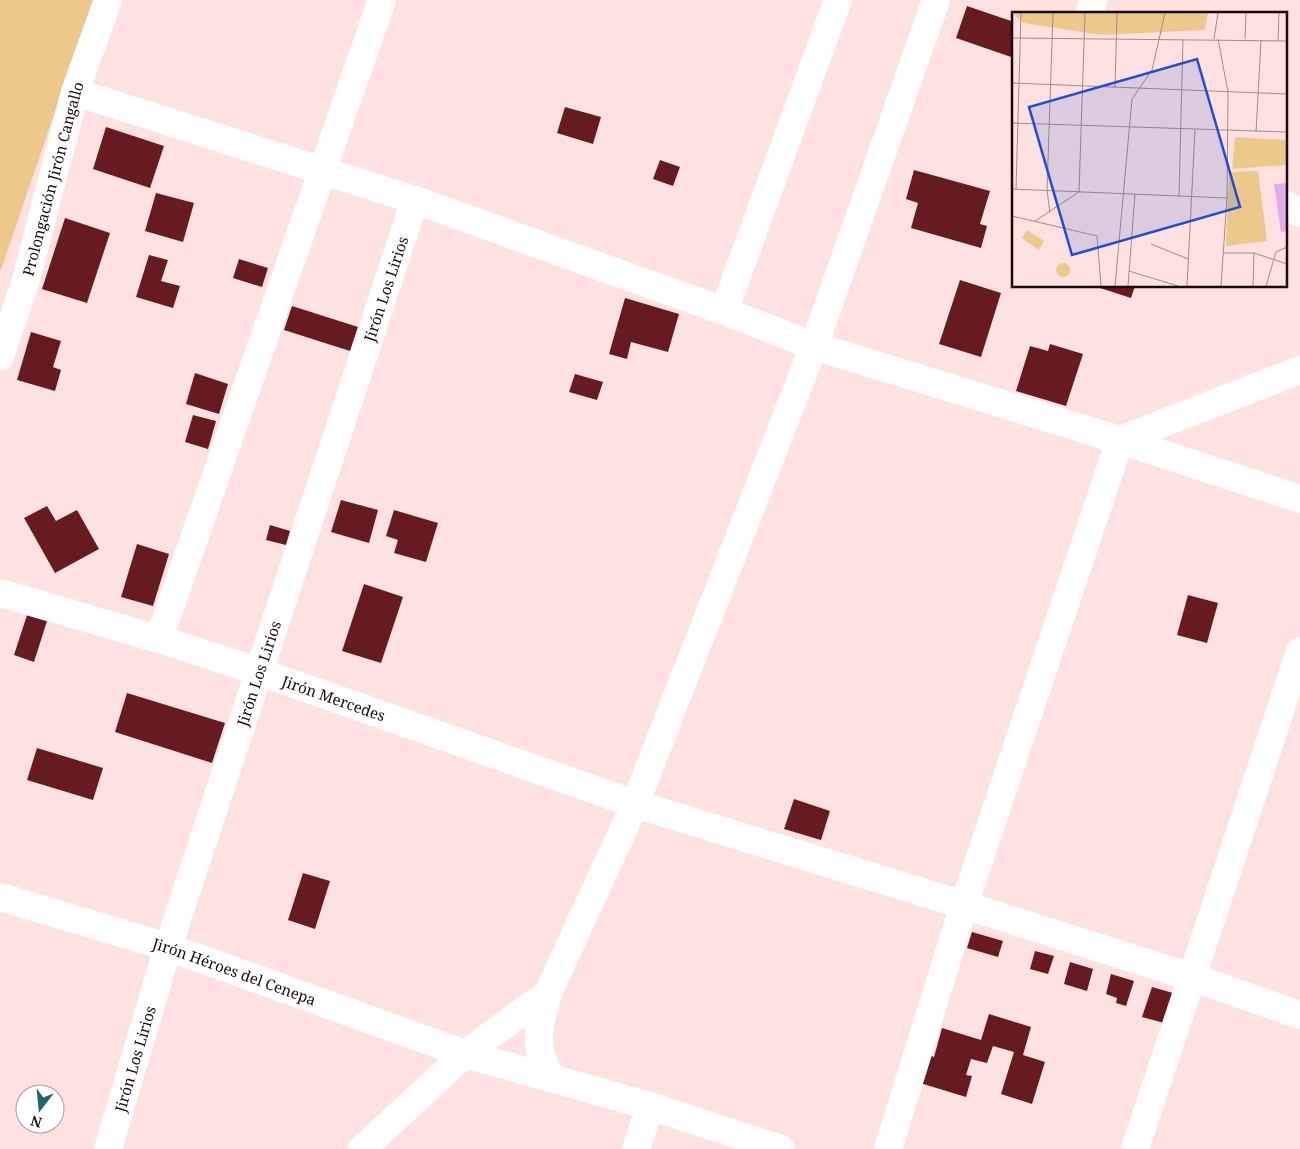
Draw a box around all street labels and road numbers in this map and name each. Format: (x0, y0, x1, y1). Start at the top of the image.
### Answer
street label: Prolongación Jirón Cangallo (17, 79, 88, 278)
street label: Jirón Los Lirios (359, 233, 412, 345)
street label: Jirón Los Lirios (231, 618, 285, 729)
street label: Jirón Mercedes (279, 670, 388, 725)
street label: Jirón Héroes del Cenepa (149, 933, 319, 1010)
street label: Jirón Los Lirios (109, 1003, 160, 1115)

